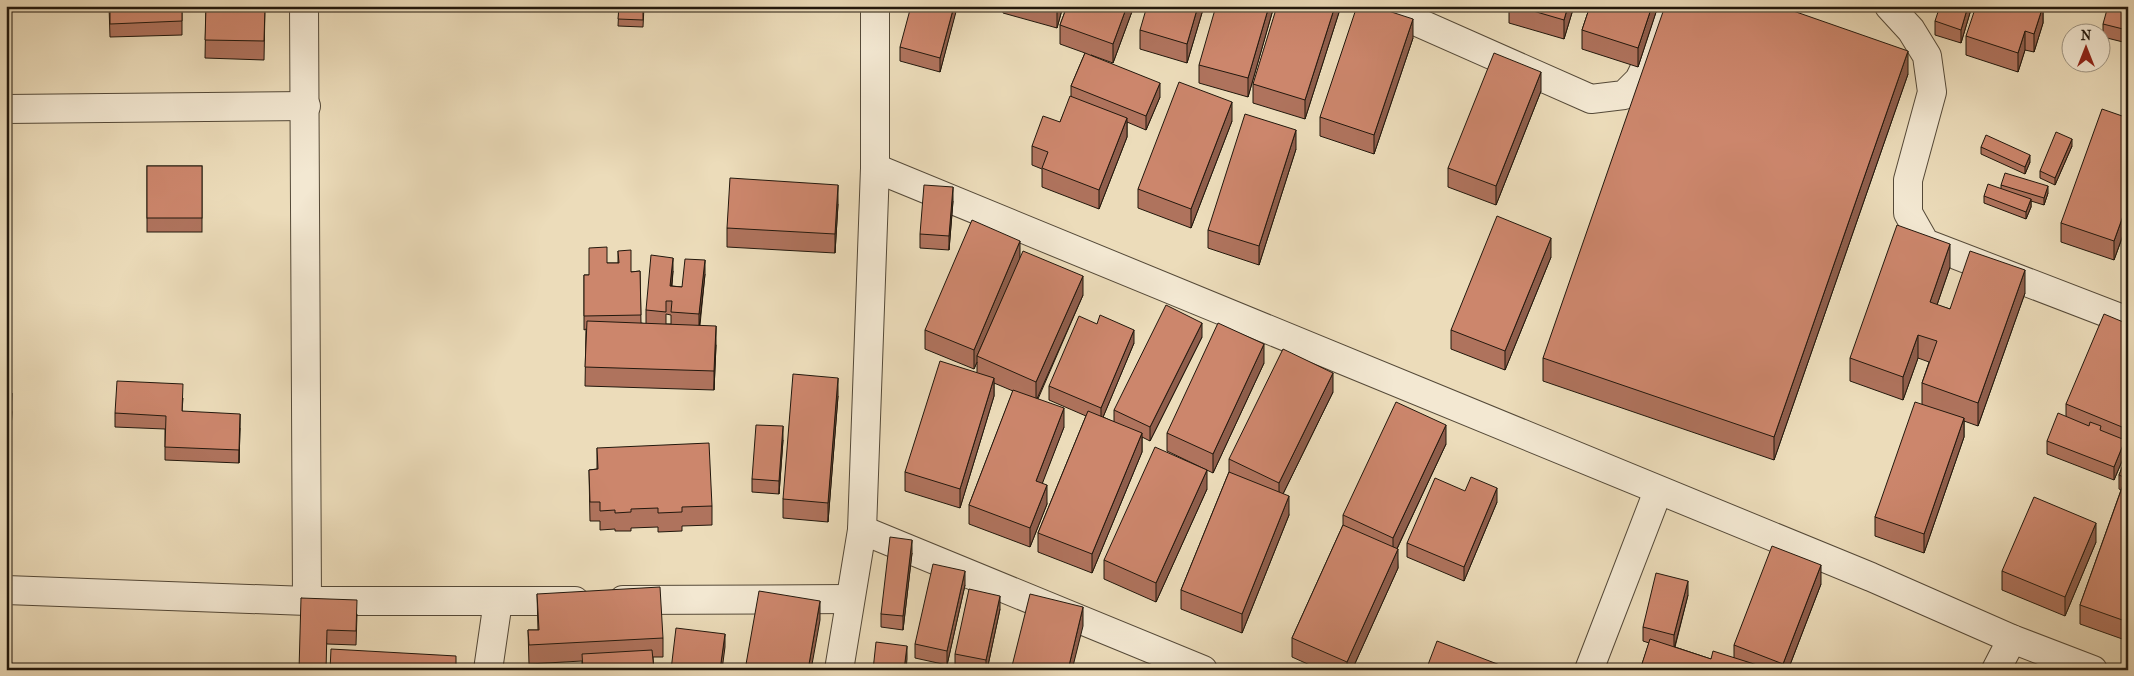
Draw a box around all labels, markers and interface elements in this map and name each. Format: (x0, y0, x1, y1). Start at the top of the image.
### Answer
north arrow (2062, 22, 2112, 72)
text: N (2081, 27, 2092, 44)

